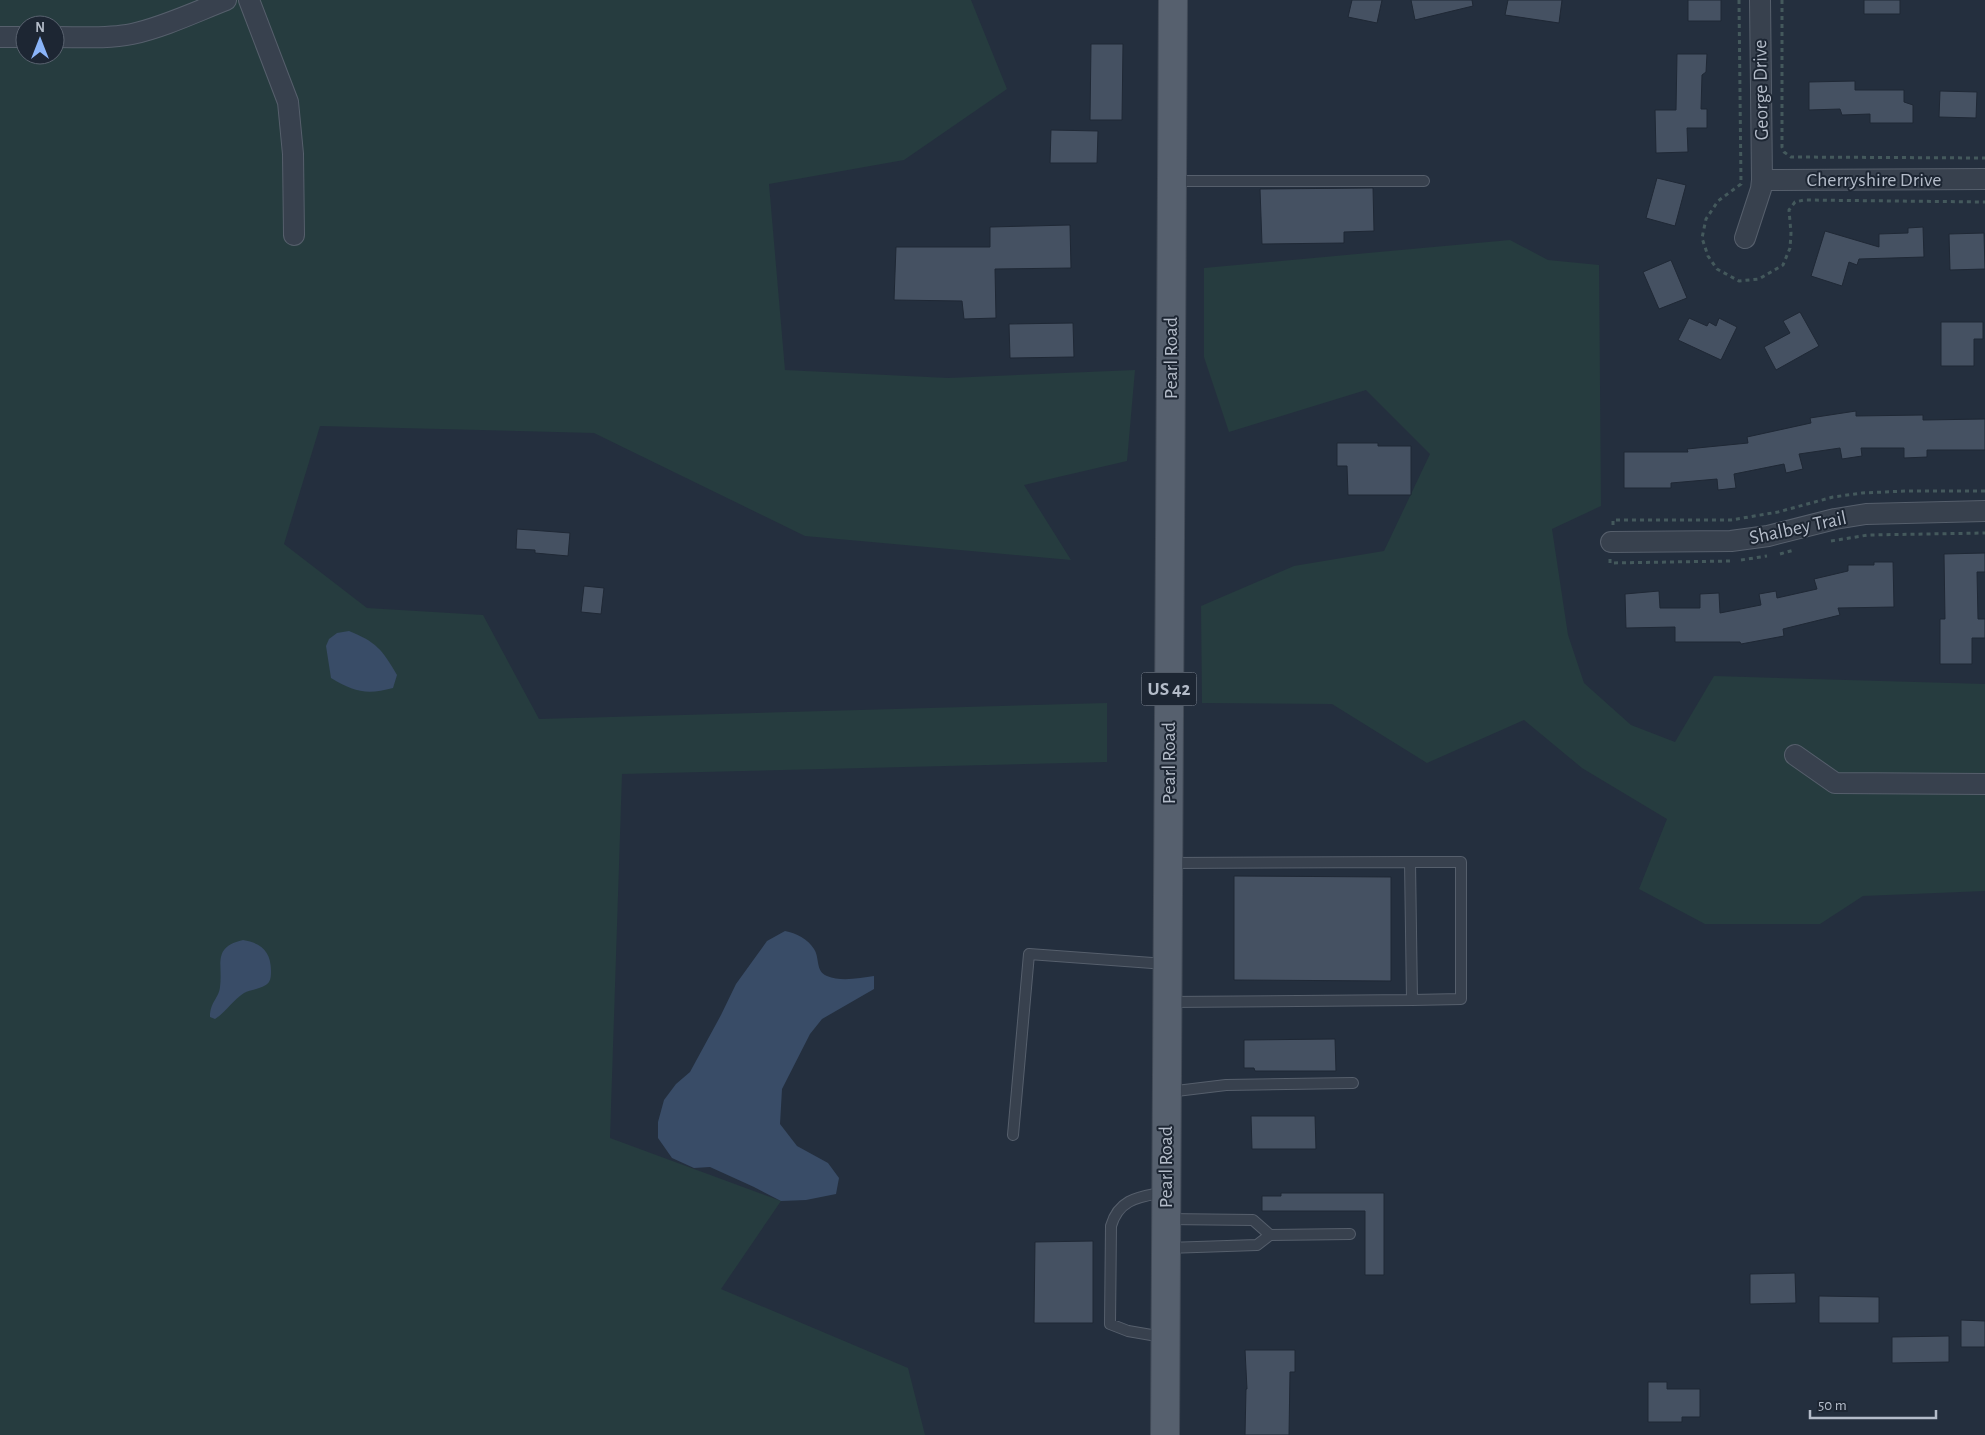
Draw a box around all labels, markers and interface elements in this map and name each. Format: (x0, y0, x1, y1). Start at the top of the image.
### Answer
north arrow (15, 15, 65, 65)
text: N (35, 21, 45, 35)
street label: George Drive (1750, 39, 1772, 141)
street label: Cherryshire Drive (1807, 170, 1941, 190)
street label: Pearl Road (1161, 317, 1181, 399)
street label: Shalbey Trail (1748, 508, 1848, 548)
road number: US 42 (1142, 672, 1196, 706)
street label: Pearl Road (1159, 722, 1179, 804)
street label: Pearl Road (1156, 1126, 1176, 1208)
scale bar (1810, 1388, 1936, 1420)
text: 50 m (1818, 1398, 1847, 1413)

